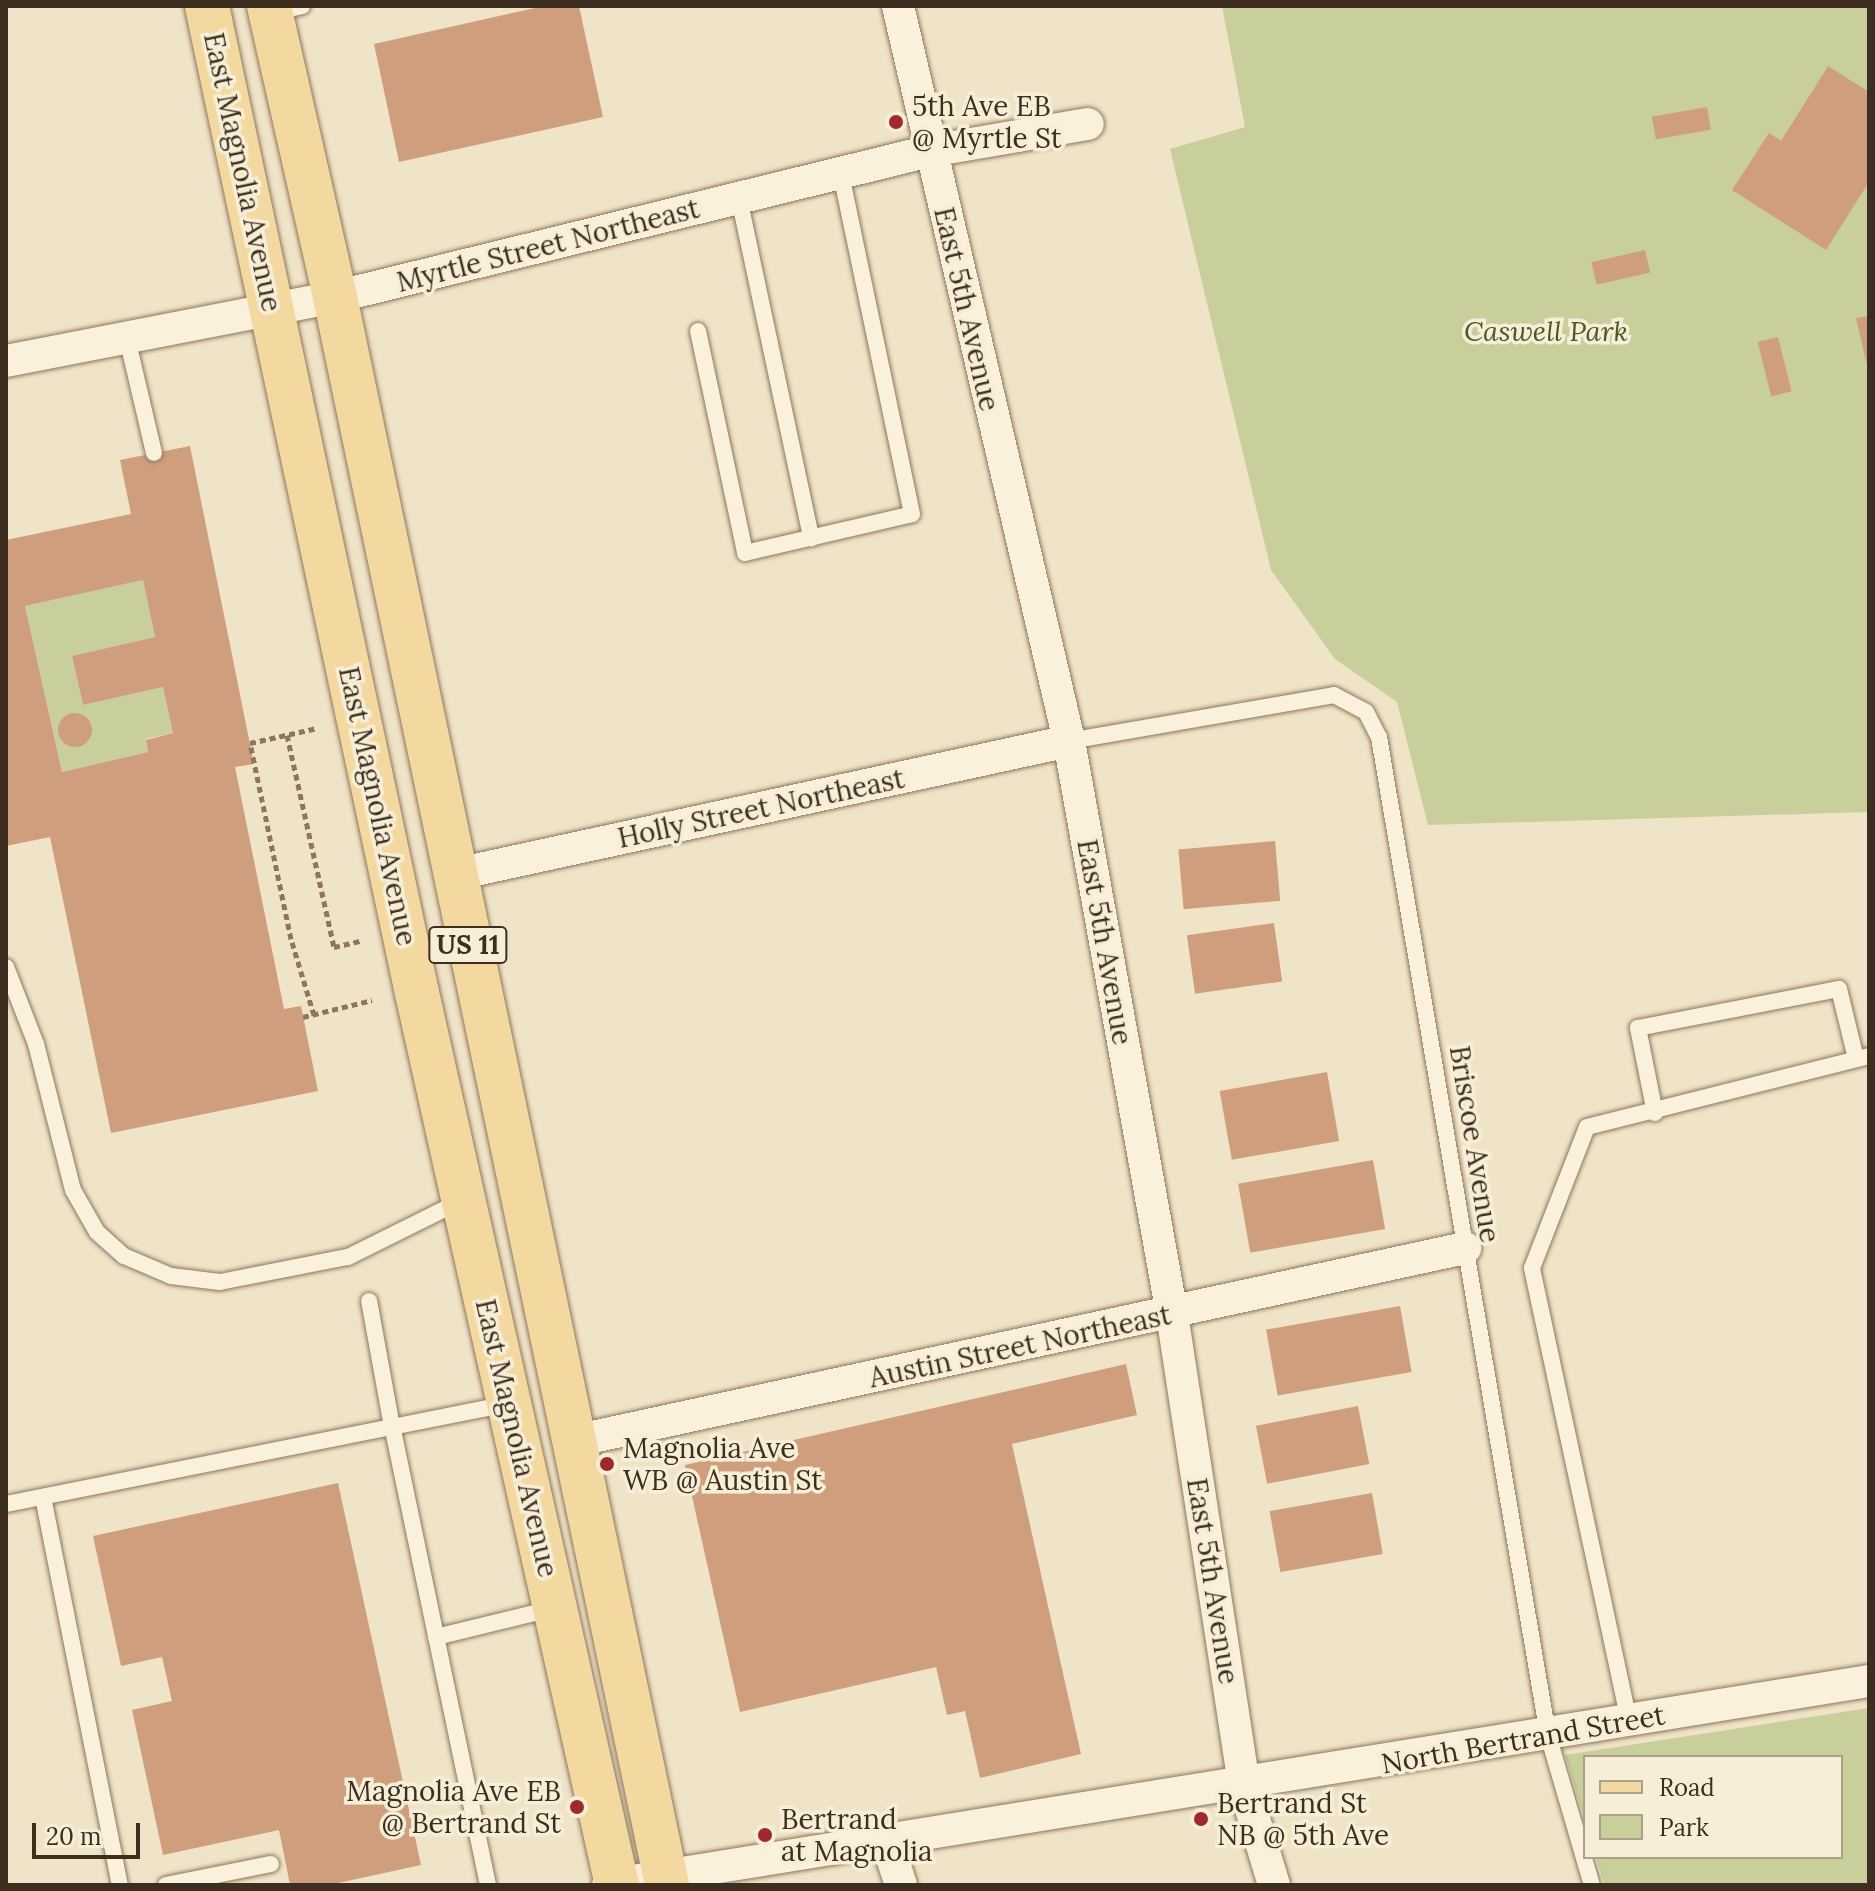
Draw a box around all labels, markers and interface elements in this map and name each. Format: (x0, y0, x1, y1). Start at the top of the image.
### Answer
street label: East Magnolia Avenue (197, 29, 289, 315)
place label: 5th Ave EB @ Myrtle St (912, 89, 1062, 155)
marker: 5th Ave EB @ Myrtle St (887, 113, 905, 131)
street label: Myrtle Street Northeast (393, 191, 703, 299)
street label: East 5th Avenue (927, 204, 1007, 414)
park label: Caswell Park (1464, 314, 1628, 348)
street label: East Magnolia Avenue (332, 663, 424, 949)
street label: Holly Street Northeast (615, 761, 907, 855)
street label: East 5th Avenue (1070, 837, 1140, 1047)
road number: US 11 (428, 923, 508, 967)
street label: Briscoe Avenue (1443, 1043, 1507, 1245)
street label: East Magnolia Avenue (469, 1296, 565, 1580)
street label: Austin Street Northeast (866, 1298, 1174, 1394)
place label: Magnolia Ave WB @ Austin St (623, 1431, 822, 1497)
marker: Magnolia Ave WB @ Austin St (598, 1455, 616, 1473)
street label: East 5th Avenue (1180, 1476, 1246, 1686)
street label: North Bertrand Street (1379, 1698, 1667, 1780)
legend (1583, 1755, 1843, 1859)
text: Road (1659, 1772, 1715, 1803)
place label: Magnolia Ave EB @ Bertrand St (346, 1774, 561, 1840)
place label: Bertrand St NB @ 5th Ave (1217, 1786, 1389, 1852)
marker: Magnolia Ave EB @ Bertrand St (568, 1798, 586, 1816)
place label: Bertrand at Magnolia (781, 1802, 932, 1868)
scale bar (36, 1807, 144, 1857)
marker: Bertrand St NB @ 5th Ave (1192, 1810, 1210, 1828)
text: Park (1659, 1812, 1709, 1843)
text: 20 m (46, 1821, 102, 1852)
marker: Bertrand at Magnolia (756, 1826, 774, 1844)

